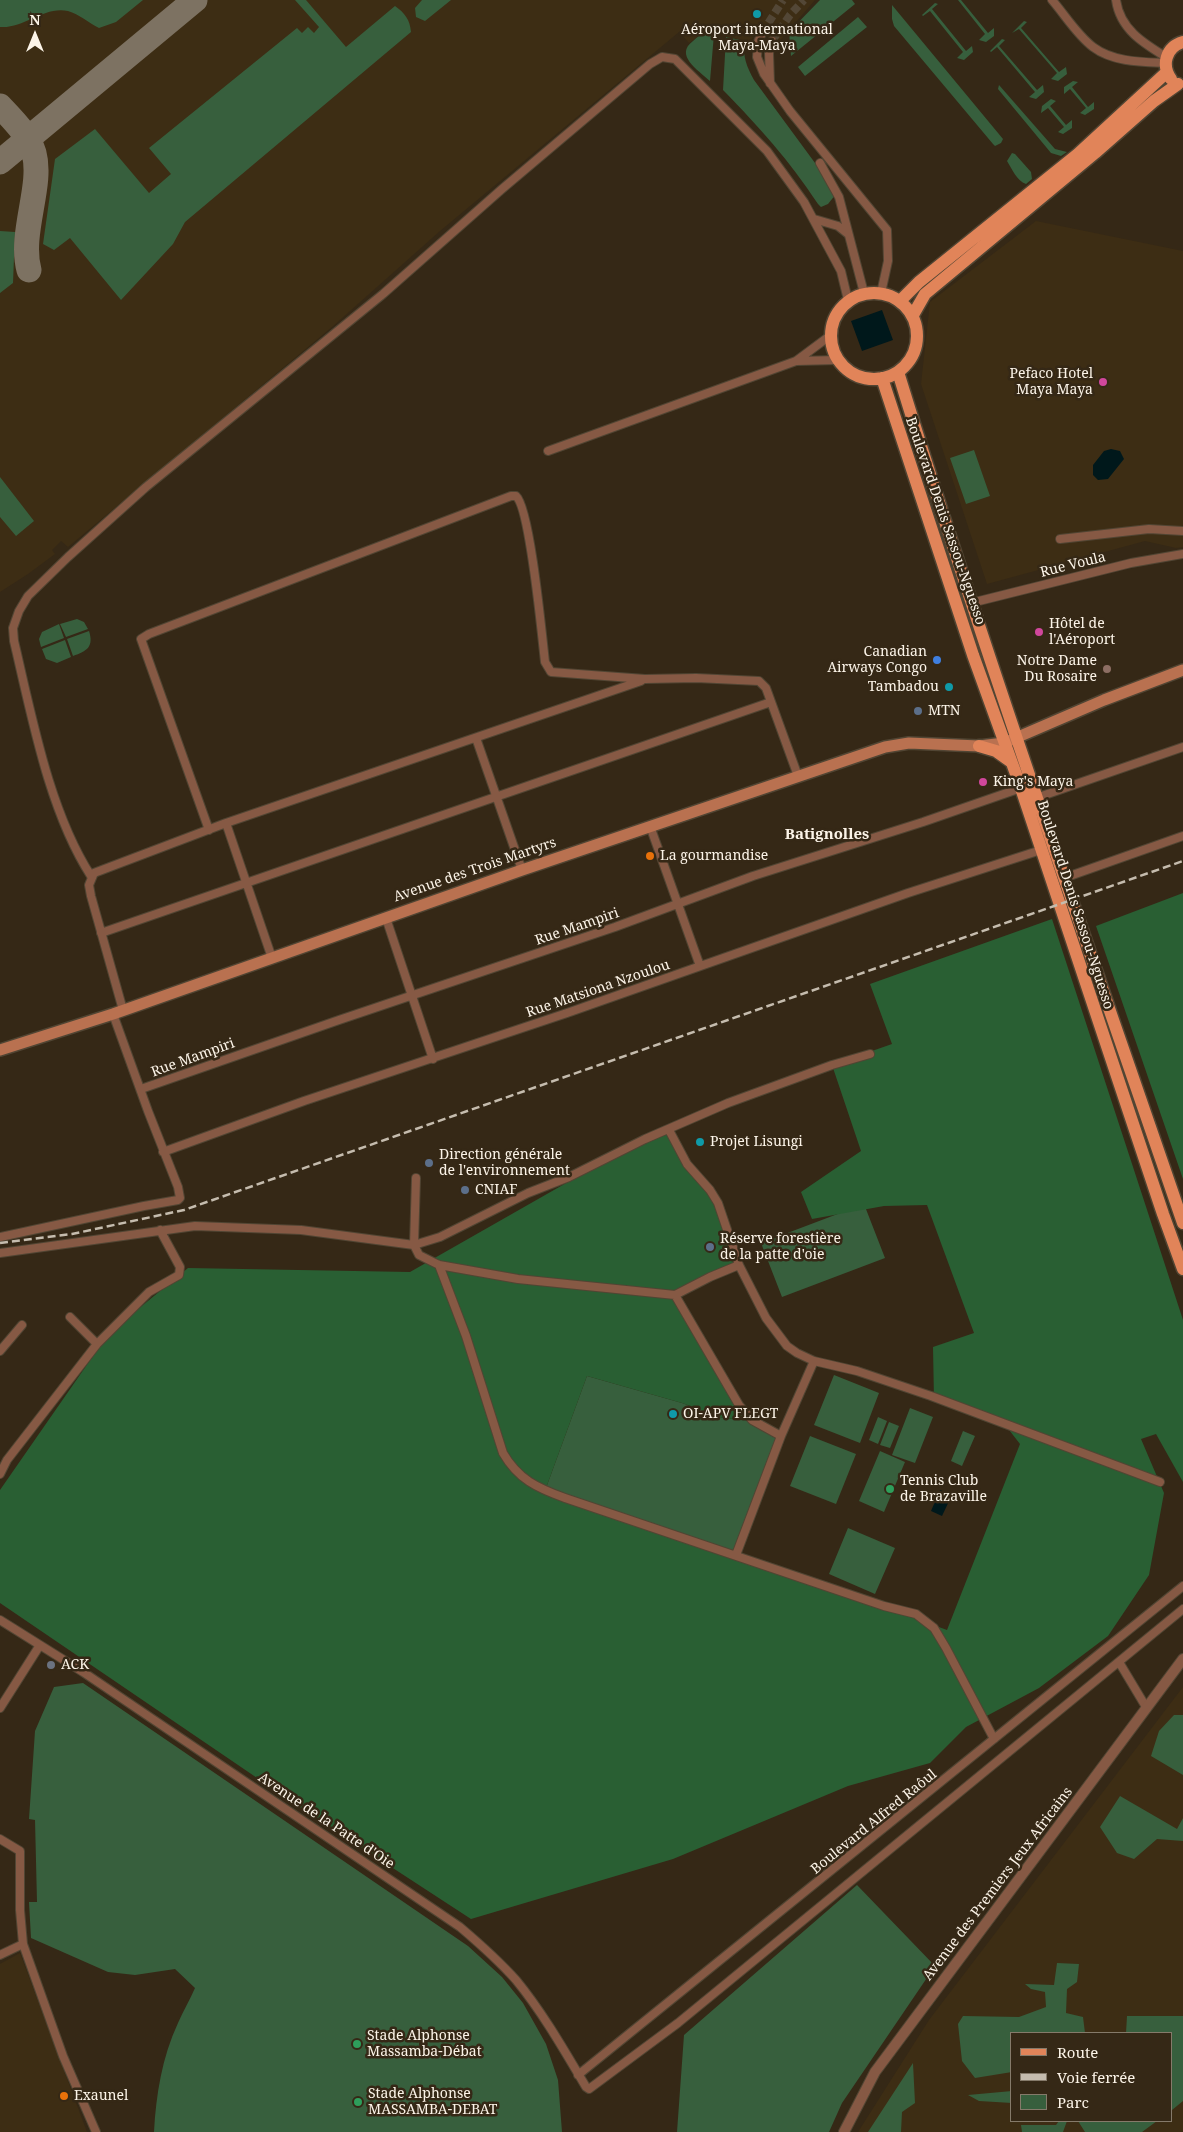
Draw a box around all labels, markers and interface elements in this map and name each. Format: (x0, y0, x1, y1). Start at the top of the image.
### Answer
marker: Aéroport international Maya-Maya (751, 8, 763, 20)
north arrow (10, 10, 60, 60)
text: N (29, 10, 41, 29)
place label: Aéroport international Maya-Maya (681, 22, 833, 54)
place label: Pefaco Hotel Maya Maya (1009, 366, 1093, 398)
marker: Pefaco Hotel Maya Maya (1097, 376, 1109, 388)
street label: Boulevard Denis Sassou-Nguesso (901, 415, 989, 627)
street label: Rue Voula (1038, 549, 1108, 581)
place label: Hôtel de l'Aéroport (1049, 616, 1115, 648)
marker: Hôtel de l'Aéroport (1033, 626, 1045, 638)
place label: Canadian Airways Congo (827, 644, 927, 676)
place label: Notre Dame Du Rosaire (1017, 653, 1097, 686)
marker: Canadian Airways Congo (931, 654, 943, 666)
marker: Notre Dame Du Rosaire (1101, 663, 1113, 675)
place label: Tambadou (868, 679, 939, 695)
marker: Tambadou (943, 681, 955, 693)
place label: MTN (928, 703, 960, 719)
marker: MTN (912, 705, 924, 717)
place label: King's Maya (993, 774, 1073, 790)
marker: King's Maya (977, 776, 989, 788)
street label: Boulevard Denis Sassou-Nguesso (1033, 798, 1117, 1012)
district label: Batignolles (785, 826, 869, 844)
street label: Avenue des Trois Martyrs (392, 834, 558, 906)
place label: La gourmandise (660, 848, 768, 864)
marker: La gourmandise (644, 850, 656, 862)
street label: Rue Mampiri (533, 905, 621, 949)
street label: Rue Matsiona Nzoulou (524, 957, 672, 1021)
street label: Rue Mampiri (149, 1035, 237, 1081)
place label: Projet Lisungi (710, 1134, 803, 1150)
marker: Projet Lisungi (694, 1136, 706, 1148)
place label: Direction générale de l'environnement (439, 1147, 570, 1180)
marker: Direction générale de l'environnement (423, 1157, 435, 1169)
place label: CNIAF (475, 1182, 518, 1198)
marker: CNIAF (459, 1184, 471, 1196)
place label: Réserve forestière de la patte d'oie (720, 1231, 841, 1264)
marker: Réserve forestière de la patte d'oie (704, 1241, 716, 1253)
place label: OI-APV FLEGT (683, 1406, 778, 1422)
marker: OI-APV FLEGT (667, 1408, 679, 1420)
place label: Tennis Club de Brazaville (900, 1473, 987, 1505)
marker: Tennis Club de Brazaville (884, 1483, 896, 1495)
place label: ACK (61, 1657, 89, 1673)
marker: ACK (45, 1659, 57, 1671)
street label: Boulevard Alfred Raôul (808, 1766, 940, 1878)
street label: Avenue de la Patte d'Oie (255, 1769, 397, 1873)
street label: Avenue des Premiers Jeux Africains (920, 1784, 1076, 1984)
place label: Stade Alphonse Massamba-Débat (367, 2028, 482, 2060)
legend (1010, 2032, 1173, 2122)
marker: Stade Alphonse Massamba-Débat (351, 2038, 363, 2050)
text: Route (1057, 2042, 1098, 2062)
text: Voie ferrée (1057, 2067, 1135, 2087)
place label: Stade Alphonse MASSAMBA-DEBAT (368, 2086, 497, 2118)
place label: Exaunel (74, 2088, 128, 2104)
marker: Exaunel (58, 2090, 70, 2102)
text: Parc (1057, 2092, 1089, 2112)
marker: Stade Alphonse MASSAMBA-DEBAT (352, 2096, 364, 2108)

